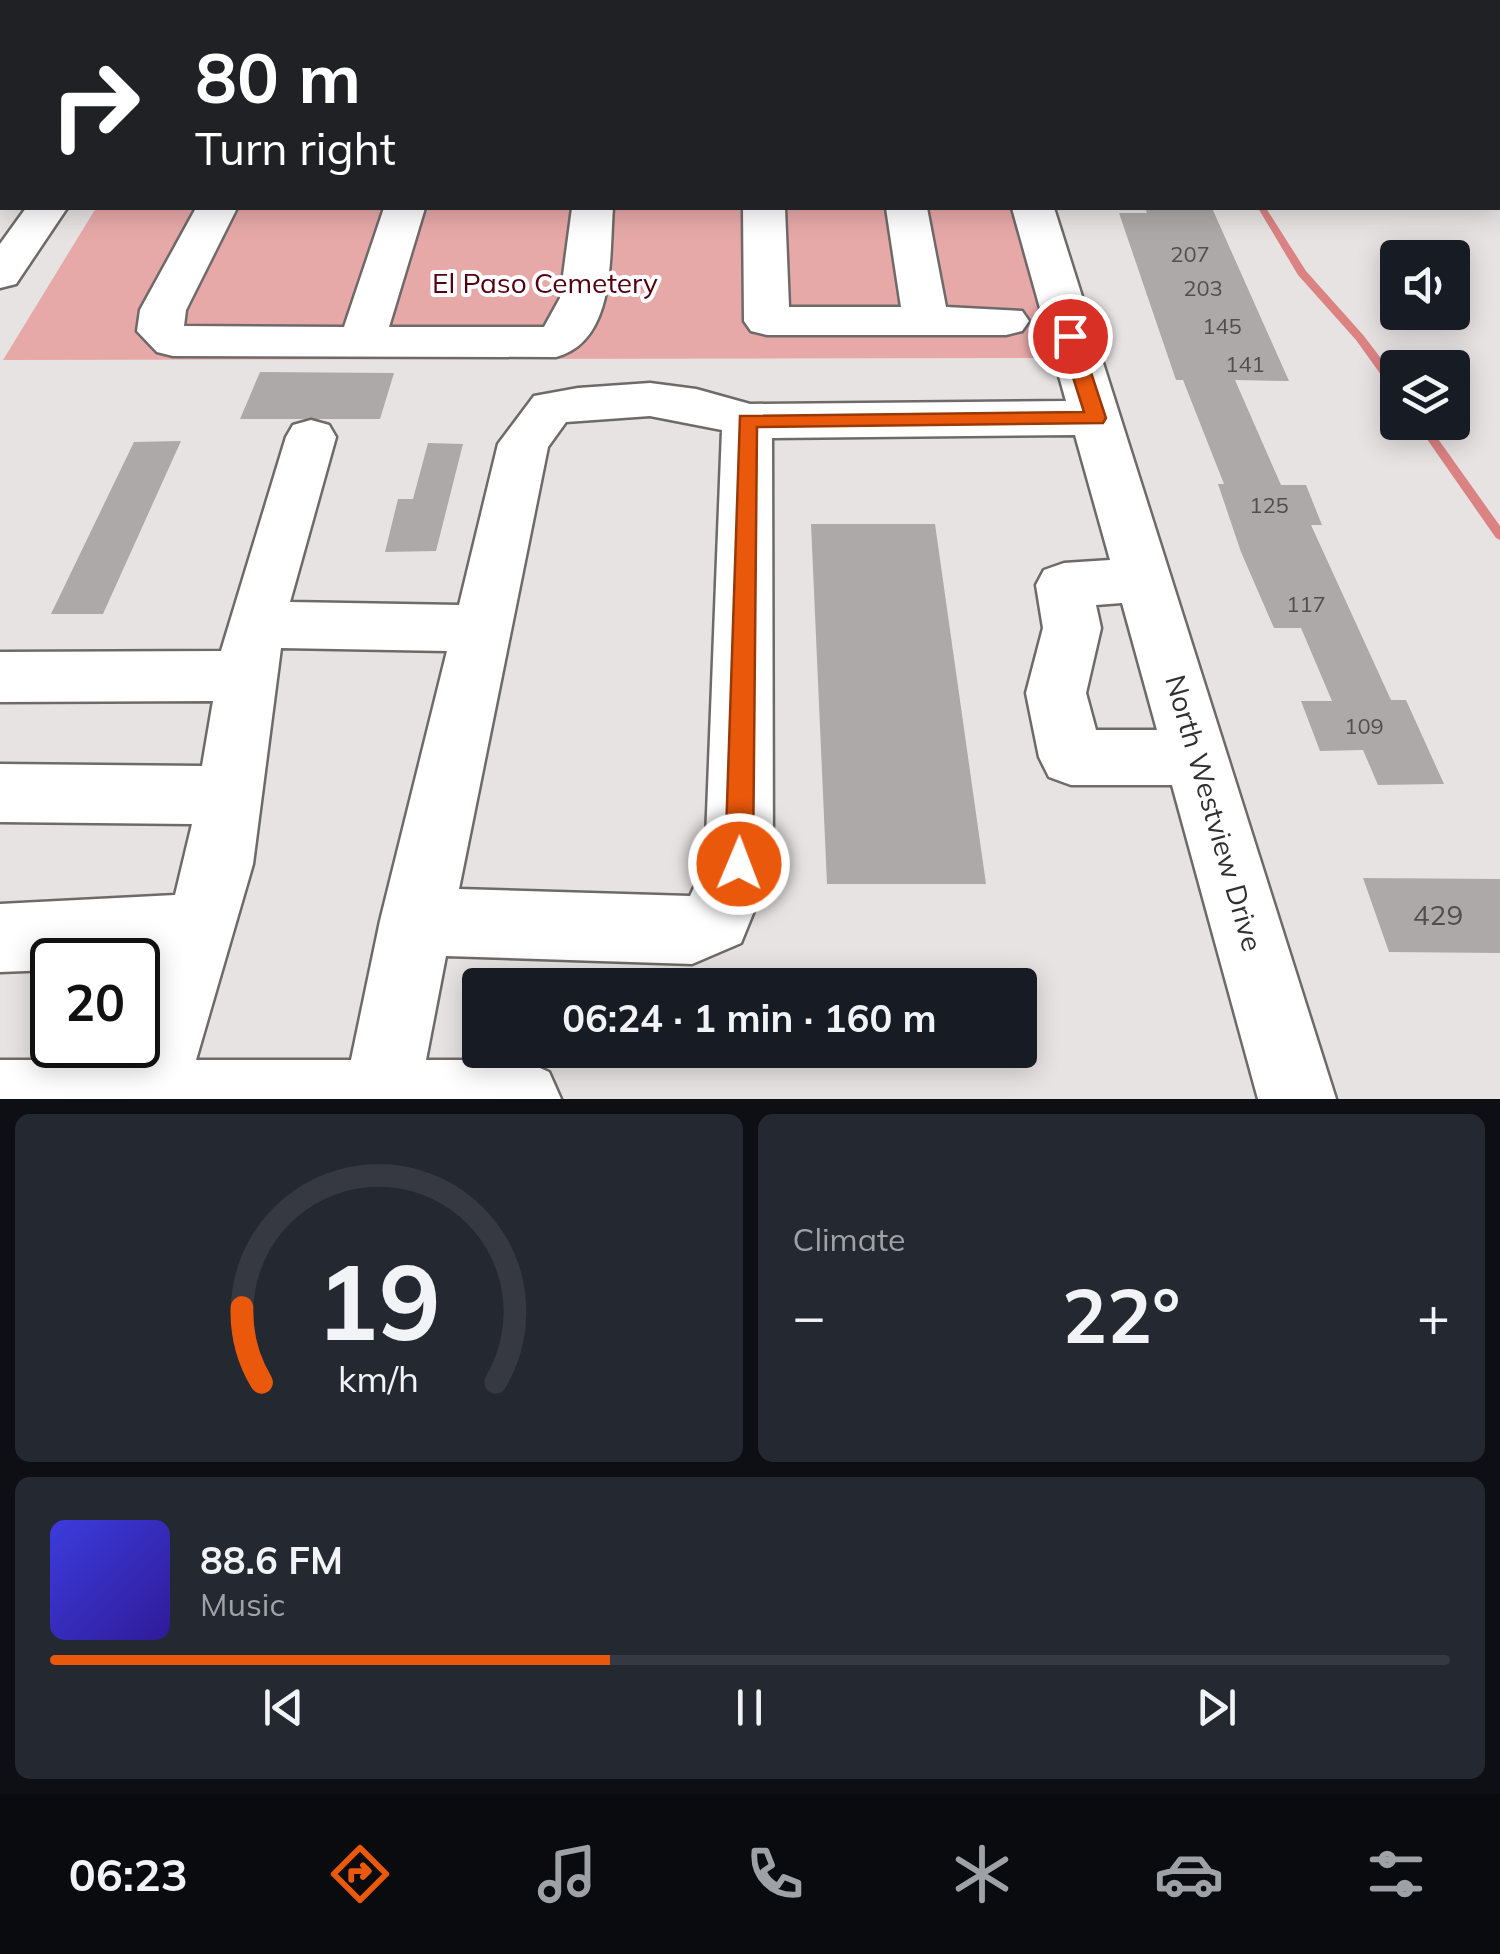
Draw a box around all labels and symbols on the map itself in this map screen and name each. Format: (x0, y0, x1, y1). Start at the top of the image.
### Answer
house number: 207 (1170, 240, 1210, 268)
park label: El Paso Cemetery (432, 265, 658, 300)
house number: 203 (1183, 274, 1223, 302)
pin (1028, 294, 1113, 379)
house number: 145 (1202, 312, 1242, 340)
house number: 141 (1225, 350, 1265, 378)
house number: 125 (1249, 491, 1289, 519)
house number: 117 (1286, 590, 1326, 618)
street label: North Westview Drive (1158, 671, 1271, 955)
house number: 109 (1344, 712, 1384, 740)
position arrow (687, 812, 791, 916)
house number: 429 (1413, 897, 1463, 932)
speed limit sign: 20 (30, 938, 160, 1068)

